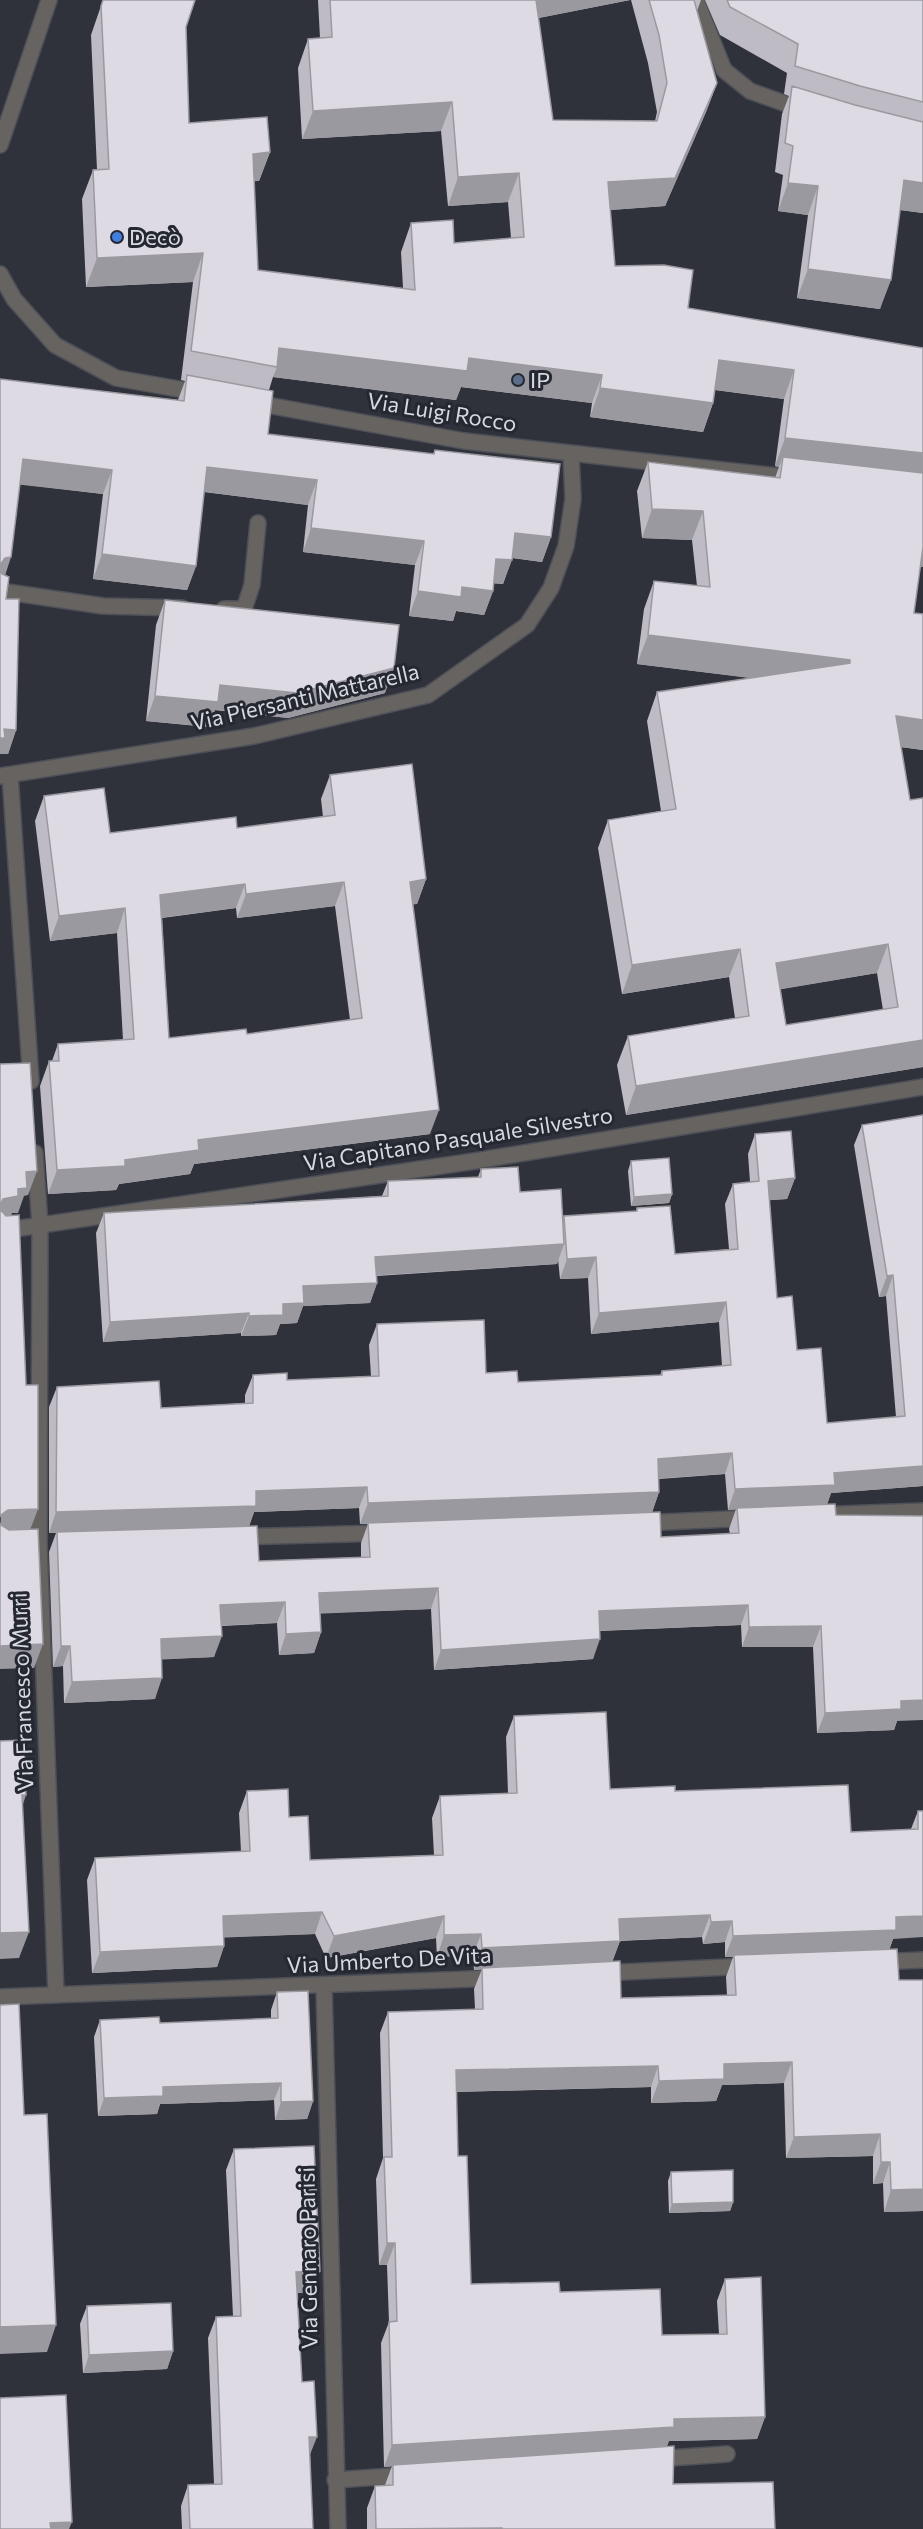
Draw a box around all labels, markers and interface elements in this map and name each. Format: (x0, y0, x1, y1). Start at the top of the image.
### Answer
place label: Decò (129, 223, 181, 250)
marker: Decò (110, 230, 124, 244)
place label: IP (530, 366, 550, 393)
marker: IP (511, 373, 525, 387)
street label: Via Luigi Rocco (365, 386, 519, 437)
street label: Via Piersanti Mattarella (188, 657, 422, 736)
street label: Via Capitano Pasquale Silvestro (301, 1101, 614, 1176)
street label: Via Francesco Murri (5, 1592, 38, 1792)
street label: Via Umberto De Vita (286, 1941, 492, 1978)
street label: Via Gennaro Parisi (292, 2167, 323, 2349)

